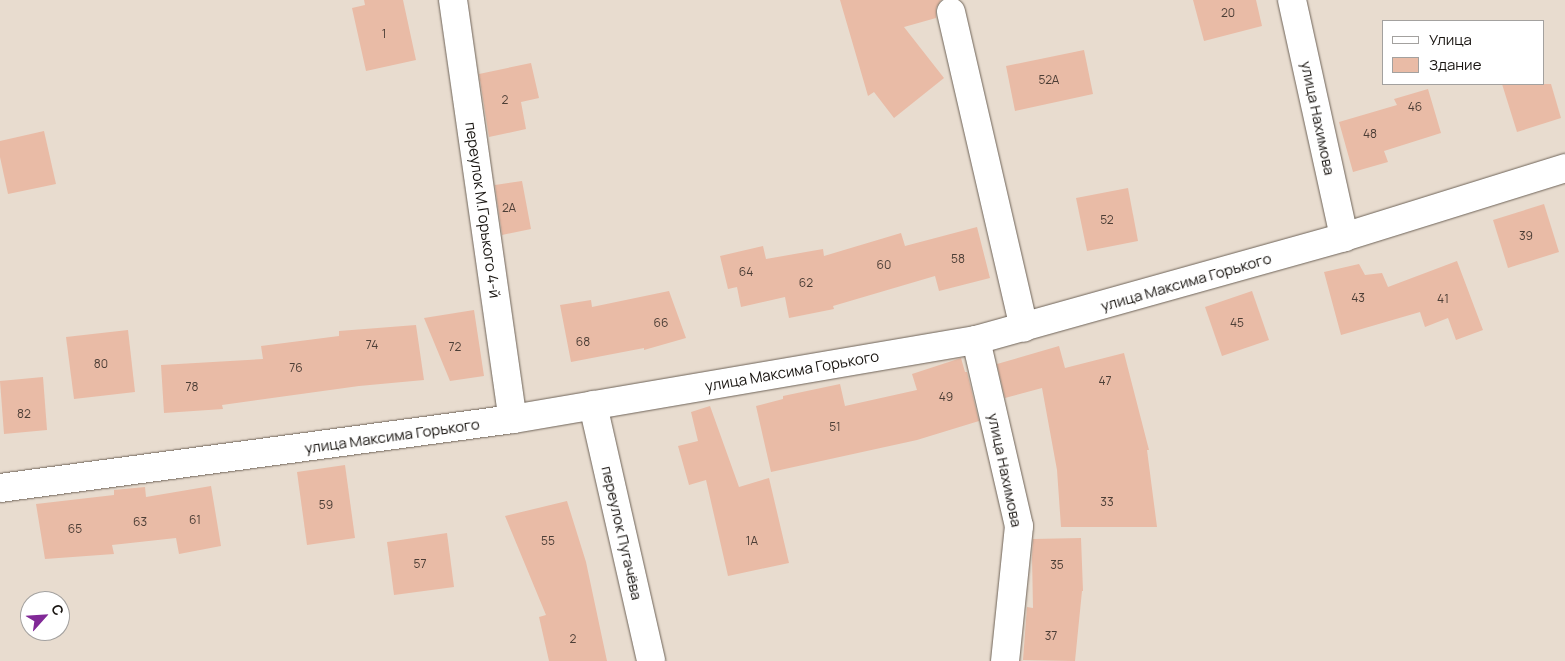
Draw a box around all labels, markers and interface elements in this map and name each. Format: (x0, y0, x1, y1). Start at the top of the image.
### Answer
house number: 20 (1221, 6, 1235, 20)
legend (1382, 20, 1545, 85)
house number: 1 (382, 27, 386, 41)
text: Улица (1429, 29, 1472, 50)
text: Здание (1429, 54, 1481, 75)
street label: улица Нахимова (1297, 59, 1339, 177)
house number: 52А (1039, 73, 1059, 87)
house number: 2 (502, 93, 508, 107)
house number: 46 (1408, 100, 1422, 114)
street label: переулок М.Горького 4-й (462, 121, 504, 299)
house number: 48 (1363, 127, 1377, 141)
house number: 2А (502, 201, 516, 215)
house number: 52 (1100, 213, 1114, 227)
house number: 39 (1519, 229, 1533, 243)
street label: улица Максима Горького (1099, 249, 1273, 315)
house number: 58 (951, 252, 965, 266)
house number: 60 (877, 258, 891, 272)
house number: 64 (739, 265, 753, 279)
house number: 62 (799, 276, 813, 290)
house number: 43 (1351, 291, 1365, 305)
house number: 41 (1437, 292, 1449, 306)
house number: 66 (654, 316, 668, 330)
house number: 45 (1230, 316, 1244, 330)
house number: 68 (576, 335, 590, 349)
house number: 74 (366, 338, 378, 352)
house number: 72 (449, 340, 461, 354)
street label: улица Максима Горького (704, 347, 880, 395)
house number: 80 (94, 357, 108, 371)
house number: 76 (289, 361, 303, 375)
house number: 47 (1098, 374, 1112, 388)
house number: 78 (186, 380, 198, 394)
house number: 49 (939, 390, 953, 404)
house number: 82 (17, 407, 31, 421)
street label: улица Нахимова (984, 411, 1026, 529)
street label: улица Максима Горького (303, 415, 481, 457)
house number: 51 (829, 420, 841, 434)
street label: переулок Пугачёва (598, 464, 646, 602)
house number: 33 (1100, 495, 1114, 509)
house number: 59 (319, 498, 333, 512)
house number: 61 (189, 513, 201, 527)
house number: 63 (133, 515, 147, 529)
house number: 65 (68, 522, 82, 536)
house number: 55 (541, 534, 555, 548)
house number: 1А (746, 534, 758, 548)
house number: 57 (414, 557, 426, 571)
house number: 35 (1050, 558, 1064, 572)
north arrow (20, 591, 70, 641)
text: С (47, 601, 69, 618)
house number: 37 (1045, 629, 1057, 643)
house number: 2 (570, 632, 576, 646)

